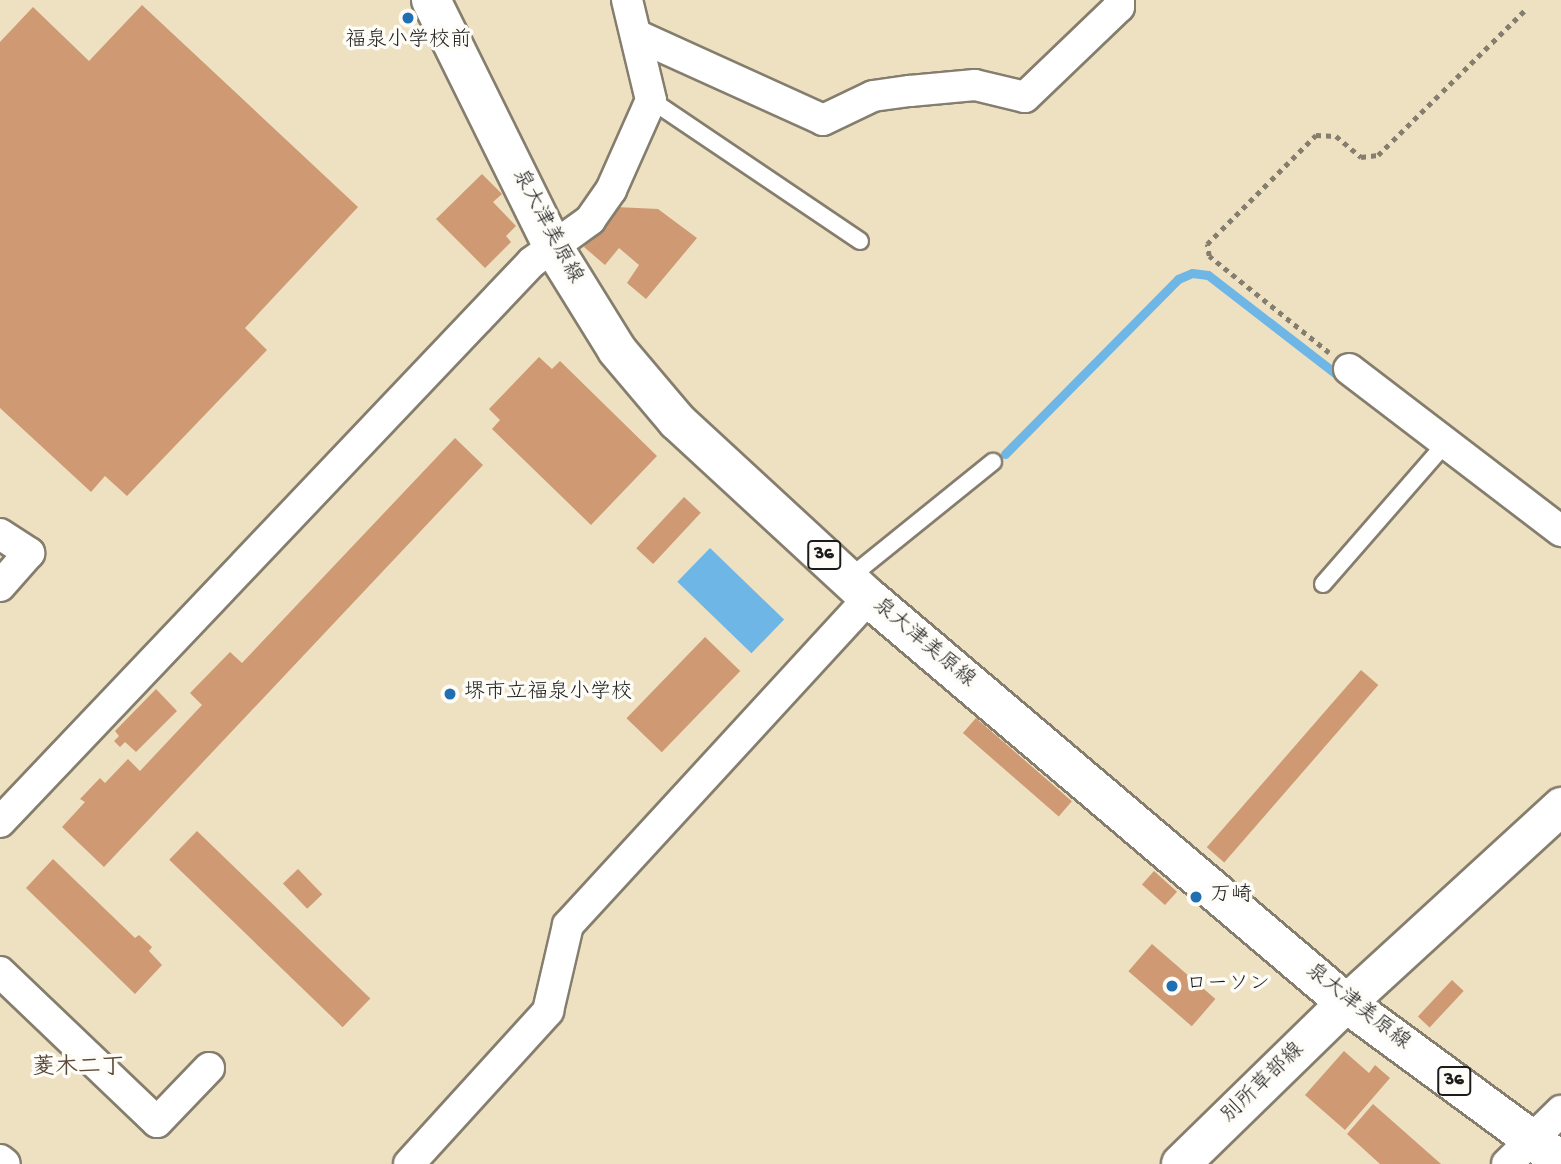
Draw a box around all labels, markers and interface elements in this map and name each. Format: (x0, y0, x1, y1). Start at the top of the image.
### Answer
marker: 福泉小学校前 (400, 10, 416, 26)
place label: 福泉小学校前 (345, 29, 471, 55)
street label: 泉大津美原線 (505, 165, 587, 289)
road number: 36 (806, 540, 842, 570)
street label: 泉大津美原線 (867, 594, 979, 694)
place label: 堺市立福泉小学校 (464, 681, 632, 707)
marker: 堺市立福泉小学校 (442, 686, 458, 702)
place label: 万崎 (1210, 884, 1252, 910)
marker: 万崎 (1188, 889, 1204, 905)
street label: 泉大津美原線 (1300, 959, 1414, 1057)
place label: ローソン (1186, 973, 1270, 999)
marker: ローソン (1164, 978, 1180, 994)
street label: 別所草部線 (1217, 1038, 1311, 1130)
district label: 菱木二丁 (32, 1055, 124, 1083)
road number: 36 (1436, 1065, 1472, 1096)

